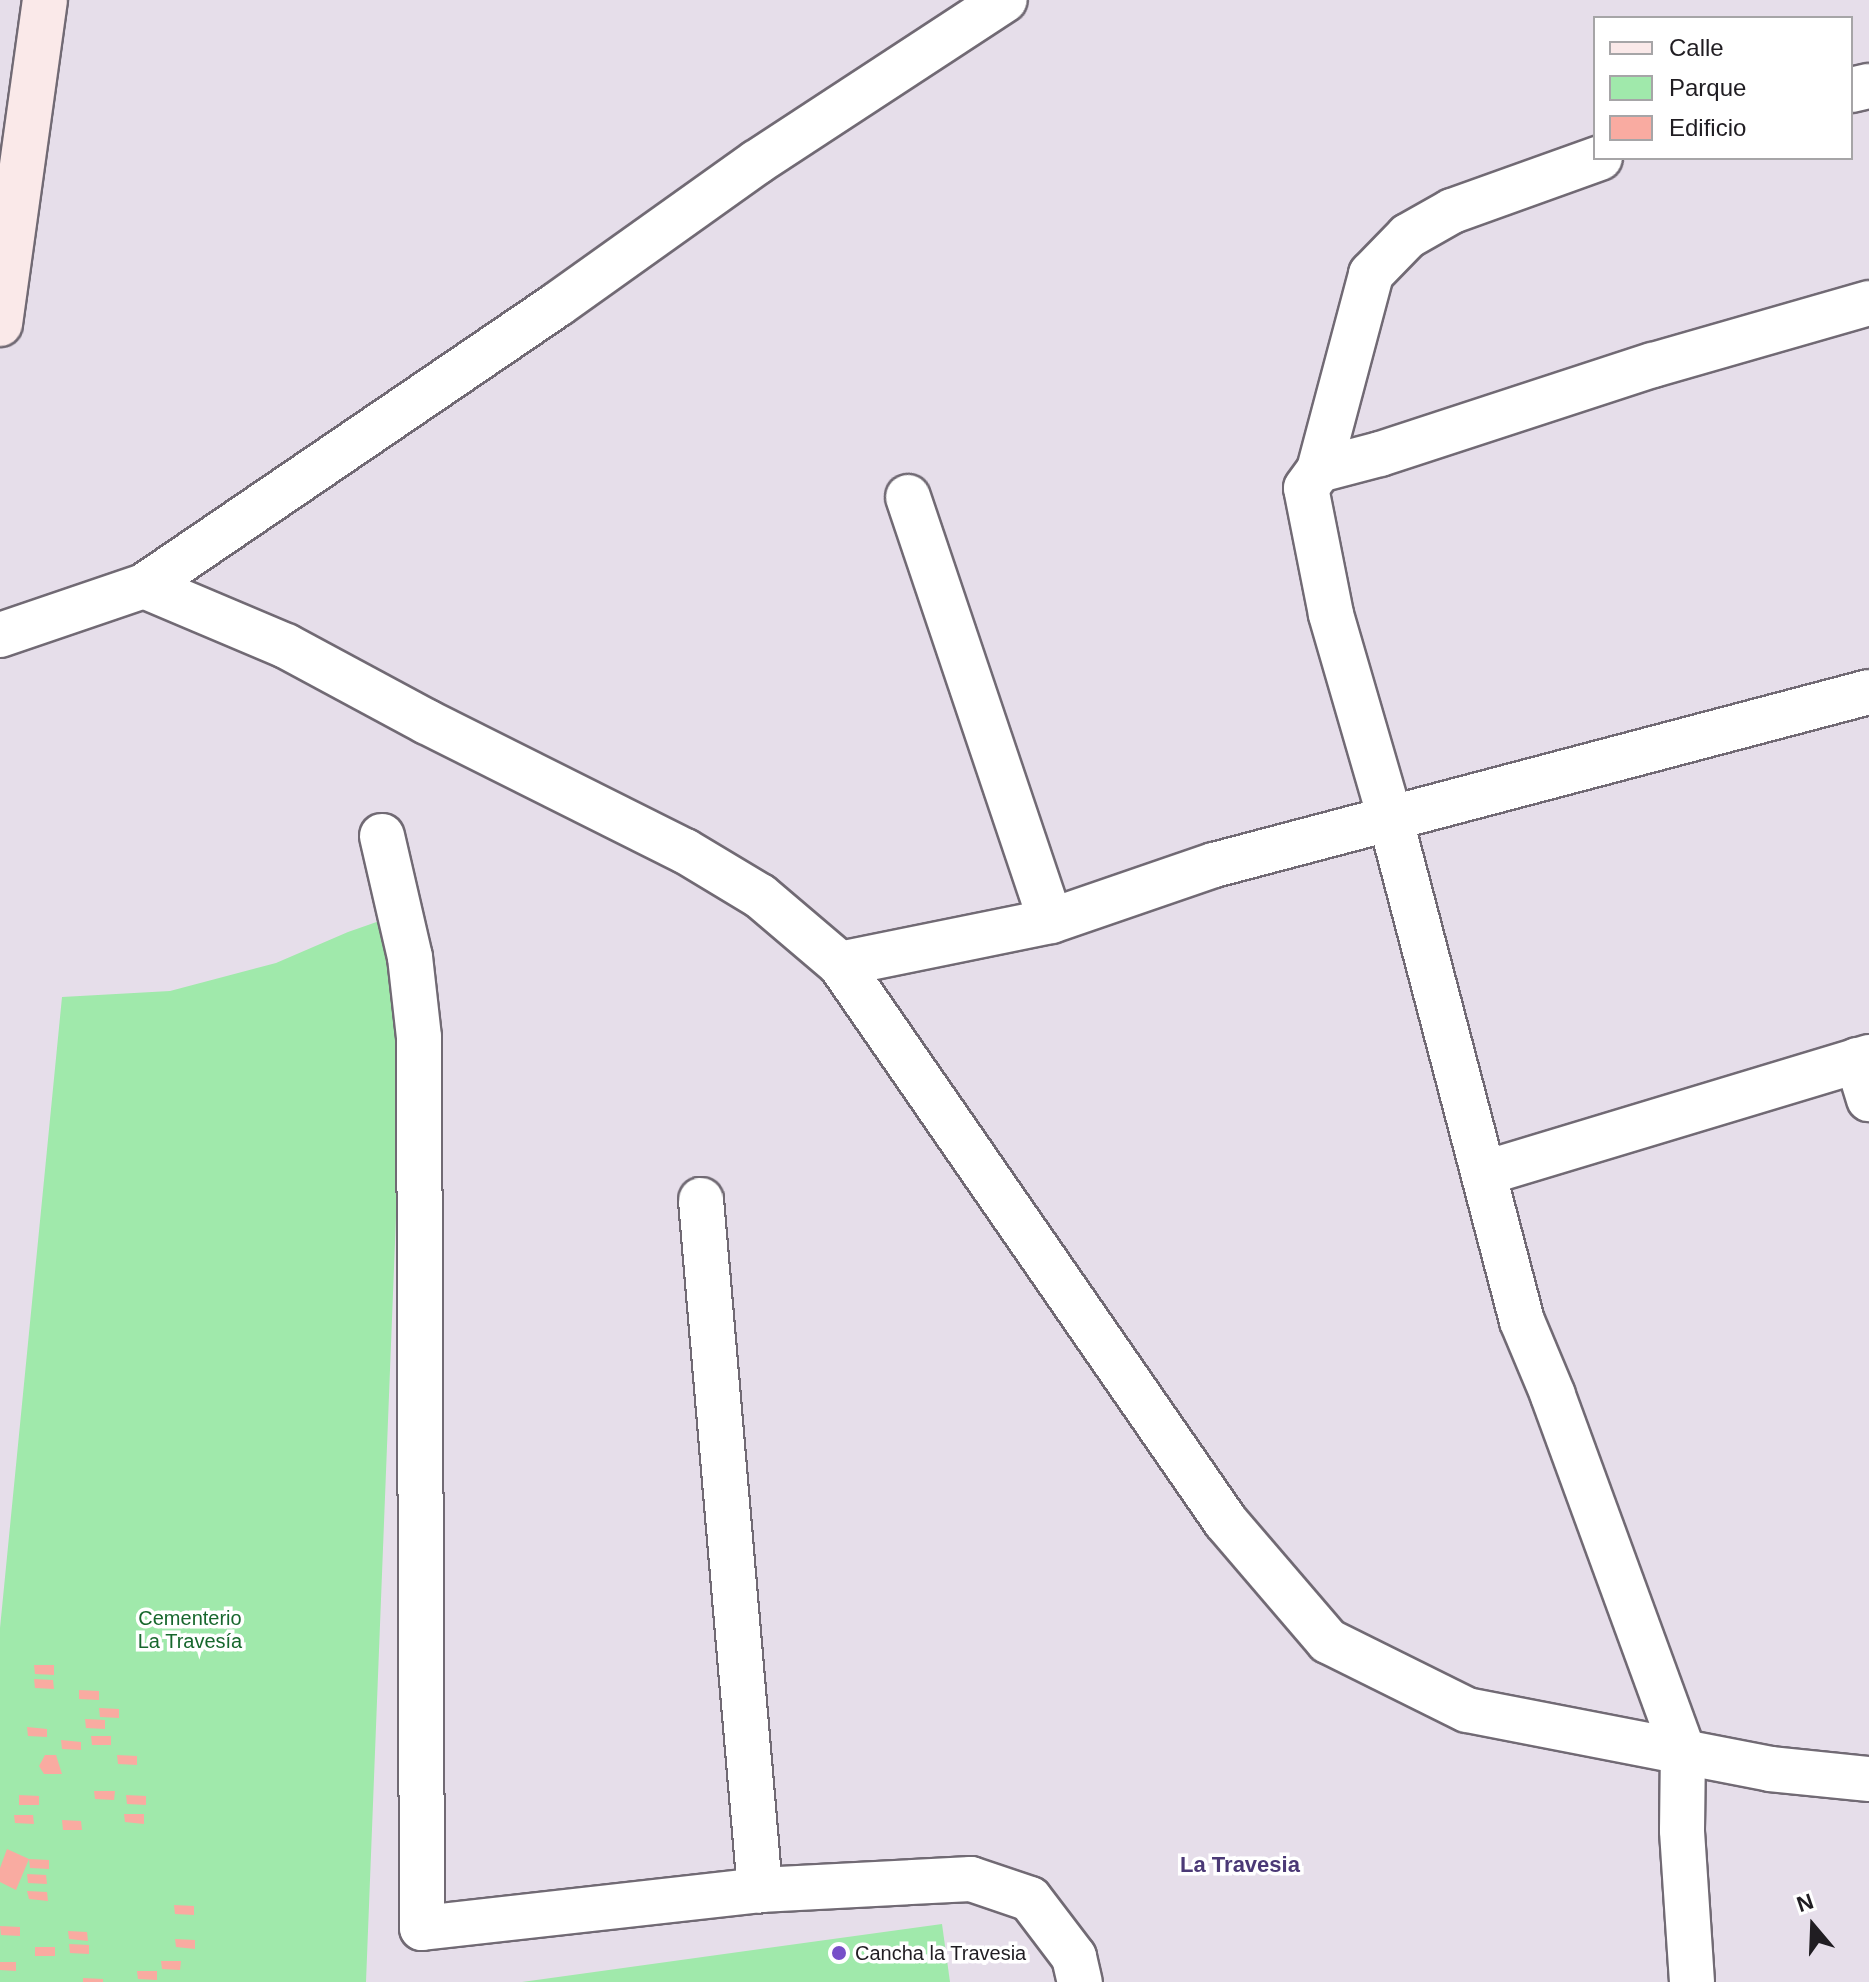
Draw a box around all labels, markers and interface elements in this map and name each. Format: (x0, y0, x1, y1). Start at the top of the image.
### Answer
legend (1593, 16, 1853, 160)
text: Calle (1669, 34, 1724, 61)
text: Parque (1669, 74, 1746, 101)
text: Edificio (1669, 114, 1746, 141)
park label: Cementerio La Travesía (138, 1606, 242, 1653)
district label: La Travesia (1180, 1852, 1300, 1878)
north arrow (1773, 1886, 1853, 1966)
text: N (1793, 1888, 1817, 1917)
place label: Cancha la Travesia (855, 1941, 1027, 1965)
marker: Cancha la Travesia (830, 1944, 848, 1962)

